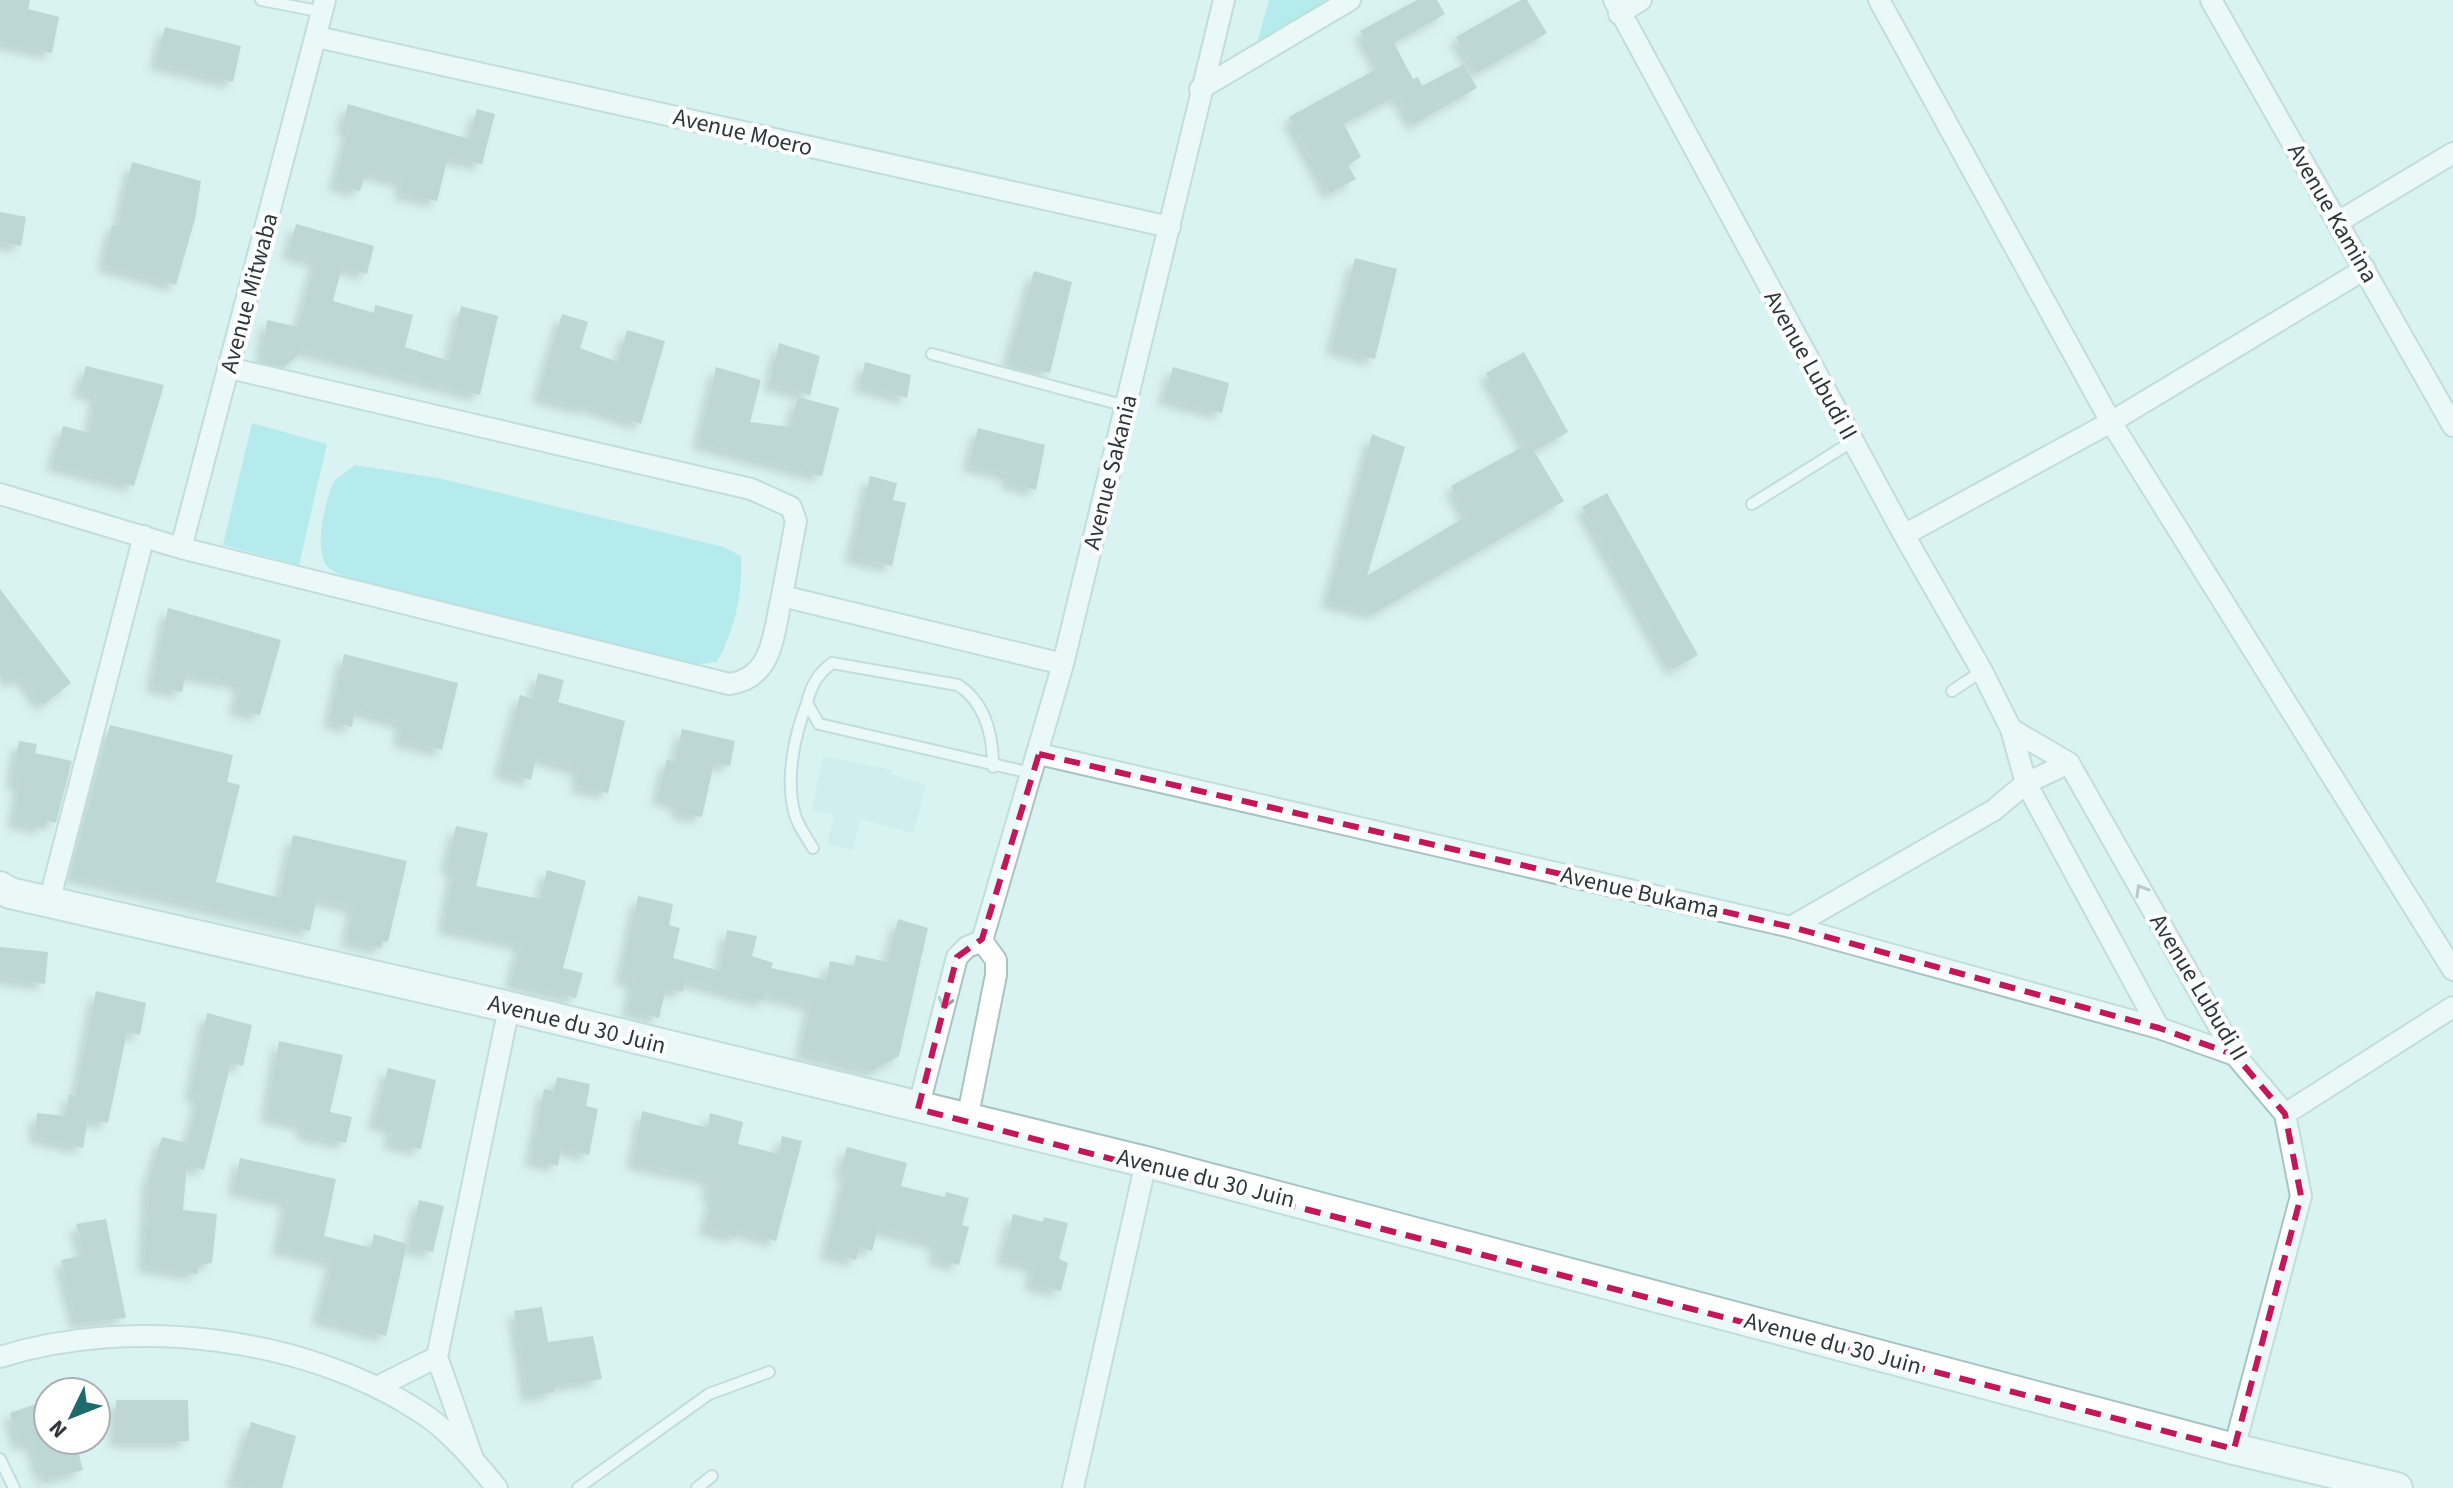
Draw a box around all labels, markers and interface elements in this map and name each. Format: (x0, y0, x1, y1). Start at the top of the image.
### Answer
street label: Avenue Moero (670, 99, 816, 166)
street label: Avenue Kamina (2278, 137, 2387, 289)
street label: Avenue Mitwaba (211, 209, 288, 377)
street label: Avenue Lubudi II (1755, 284, 1866, 446)
street label: Avenue Sakania (1074, 391, 1147, 553)
street label: Avenue Bukama (1557, 857, 1723, 928)
one-way arrow (2136, 883, 2151, 898)
street label: Avenue Lubudi II (2141, 907, 2256, 1068)
street label: Avenue du 30 Juin (484, 985, 670, 1064)
one-way arrow (938, 995, 955, 1009)
street label: Avenue du 30 Juin (1113, 1139, 1299, 1218)
street label: Avenue du 30 Juin (1740, 1303, 1925, 1384)
north arrow (32, 1376, 112, 1456)
text: N (41, 1413, 75, 1445)

